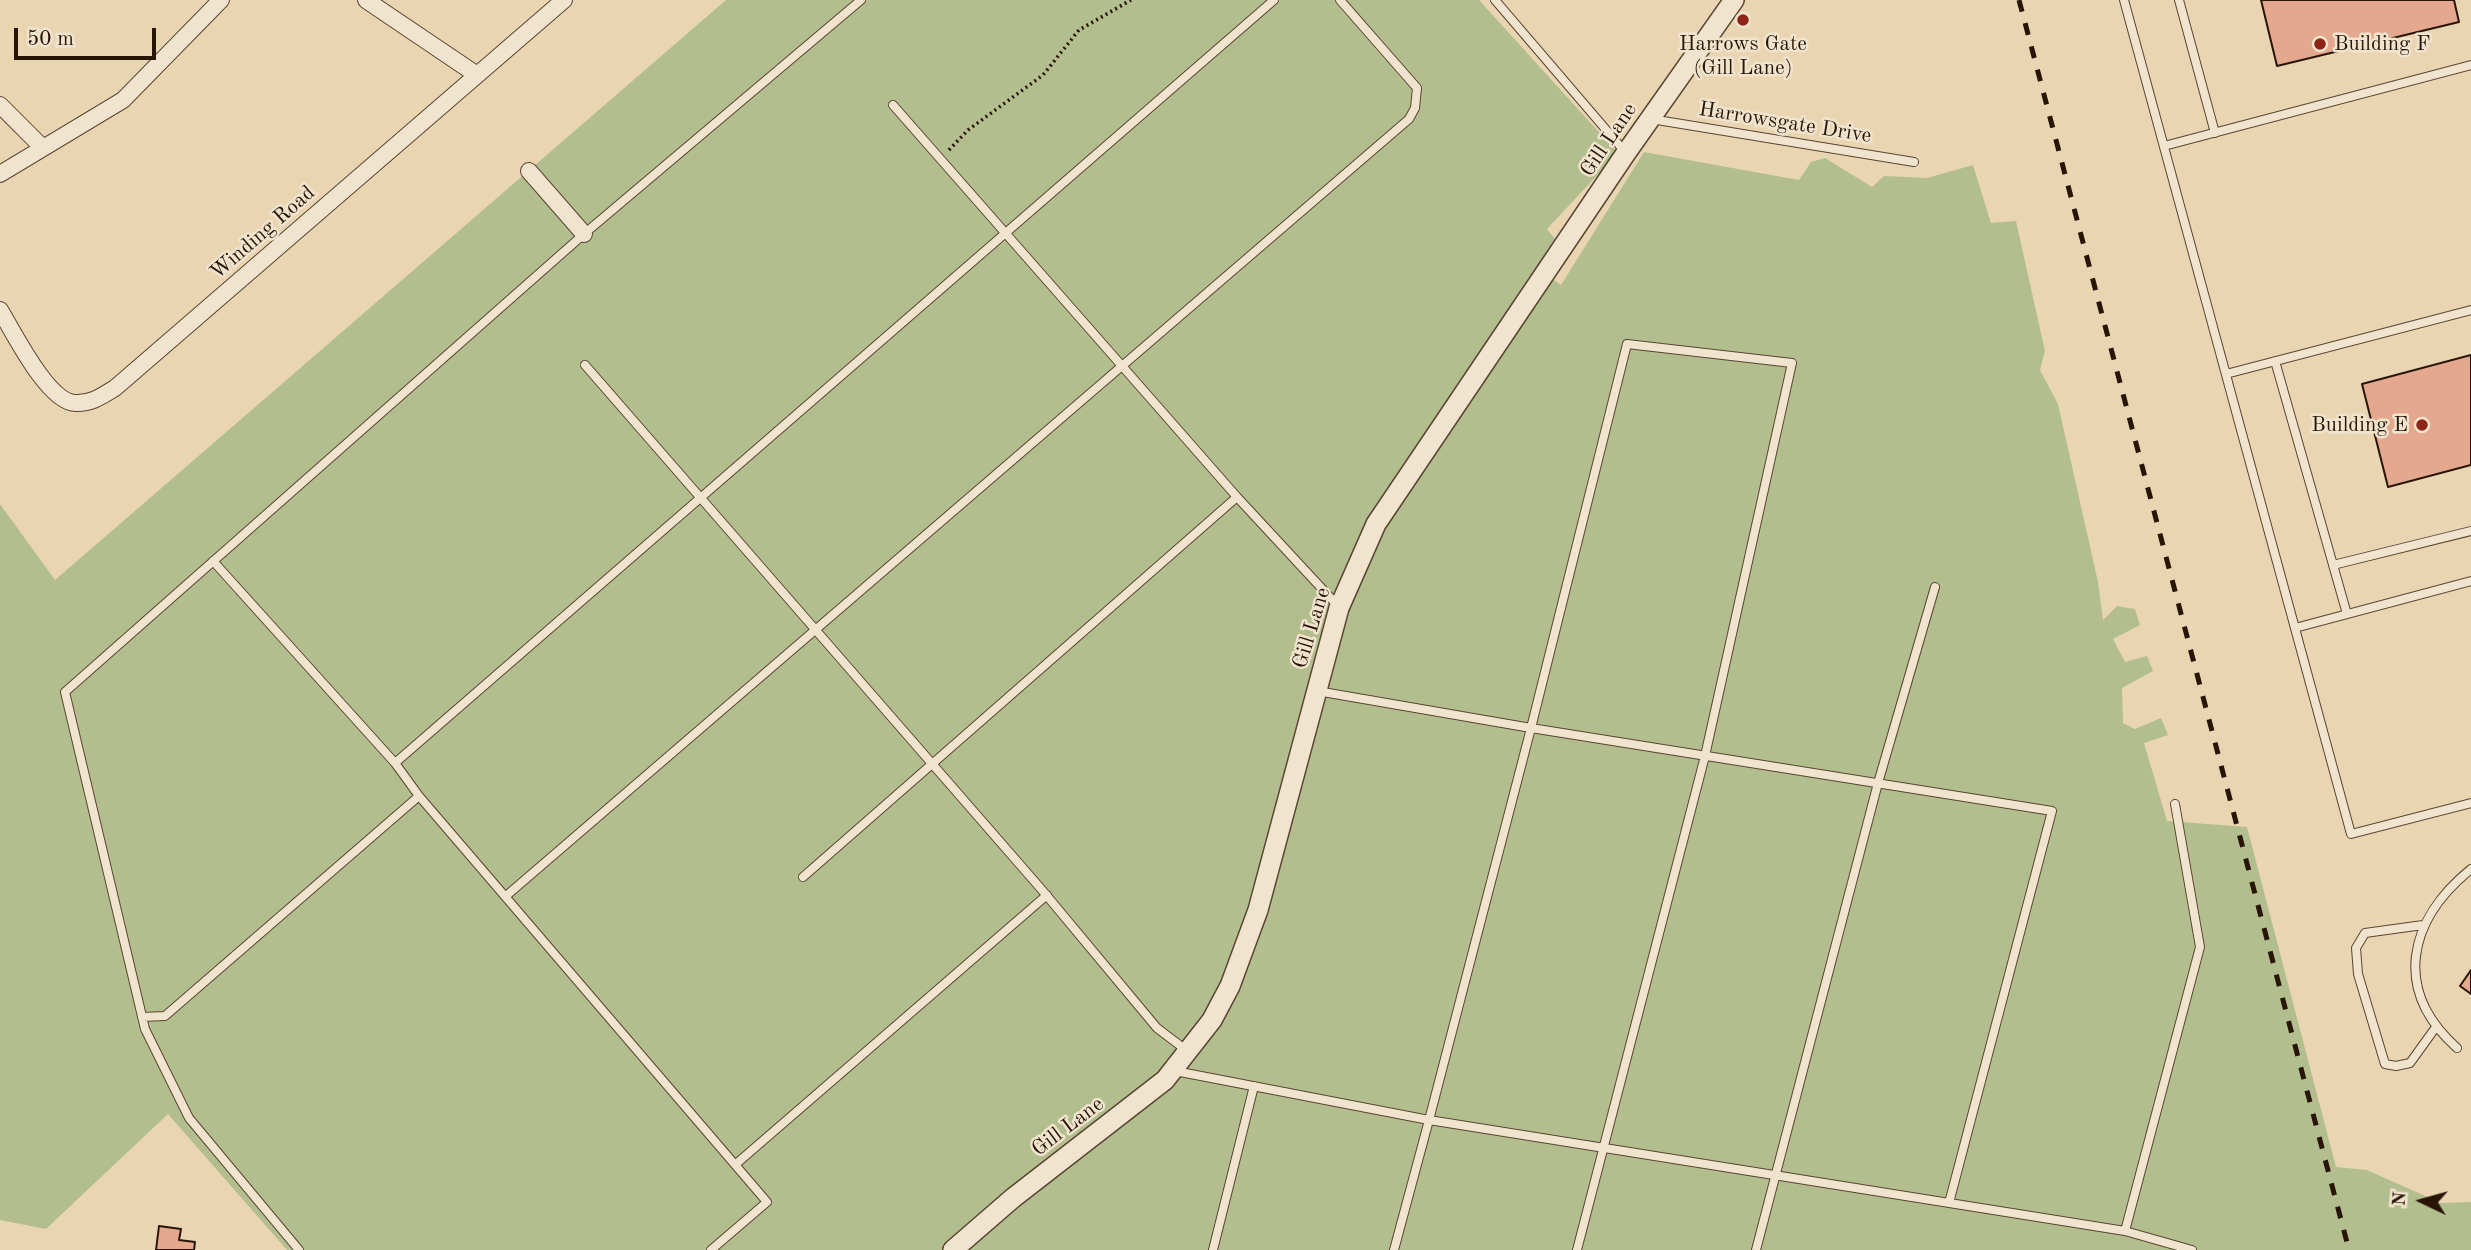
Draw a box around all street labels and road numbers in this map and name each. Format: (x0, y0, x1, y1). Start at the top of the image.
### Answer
street label: Harrowsgate Drive (1697, 97, 1873, 149)
street label: Gill Lane (1575, 98, 1643, 182)
street label: Winding Road (205, 181, 321, 285)
street label: Gill Lane (1288, 584, 1336, 672)
street label: Gill Lane (1027, 1092, 1109, 1162)

